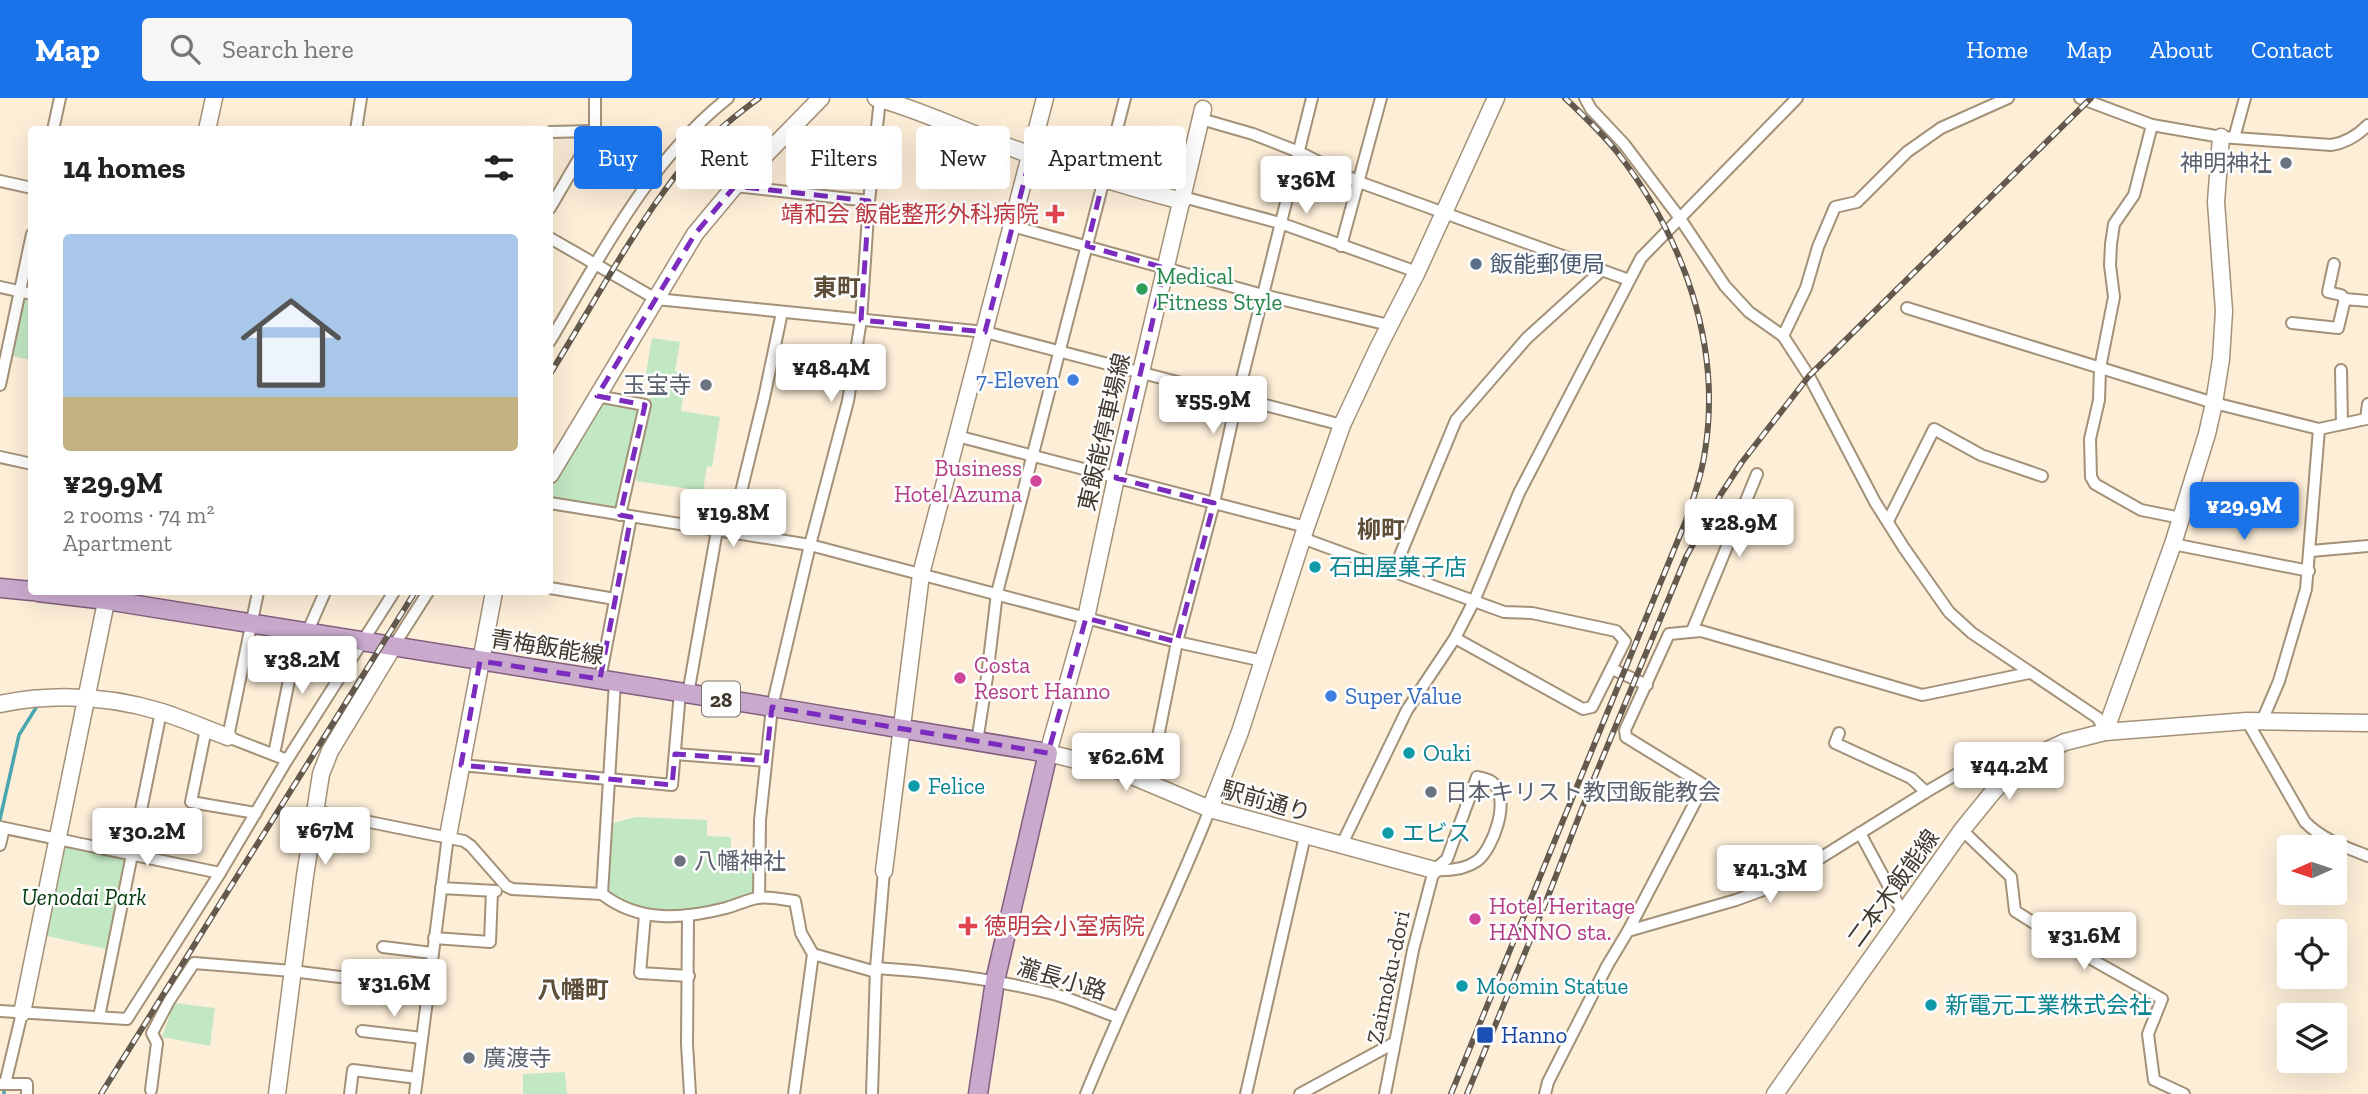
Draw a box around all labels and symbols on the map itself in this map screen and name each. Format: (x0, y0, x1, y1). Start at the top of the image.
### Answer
place label: 神明神社 (2180, 149, 2272, 177)
marker: 神明神社 (2278, 155, 2294, 171)
pin: ¥36M (1265, 156, 1347, 216)
place label: 靖和会 飯能整形外科病院 (781, 200, 1039, 228)
marker: 靖和会 飯能整形外科病院 (1045, 204, 1065, 224)
place label: 飯能郵便局 (1490, 250, 1605, 278)
marker: 飯能郵便局 (1468, 256, 1484, 272)
place label: Medical Fitness Style (1156, 262, 1282, 316)
district label: 東町 (813, 273, 861, 302)
marker: Medical Fitness Style (1134, 281, 1150, 297)
pin: ¥48.4M (774, 344, 888, 404)
street label: 東飯能停車場線 (1072, 350, 1136, 514)
place label: 7-Eleven (976, 366, 1059, 394)
place label: 玉宝寺 (623, 371, 692, 399)
marker: 7-Eleven (1065, 372, 1081, 388)
pin: ¥55.9M (1156, 376, 1270, 436)
marker: 玉宝寺 (698, 377, 714, 393)
place label: Business Hotel Azuma (894, 454, 1022, 508)
marker: Business Hotel Azuma (1028, 473, 1044, 489)
pin: ¥29.9M (2187, 482, 2301, 542)
pin: ¥19.8M (676, 490, 790, 549)
pin: ¥28.9M (1682, 500, 1796, 559)
district label: 柳町 (1357, 515, 1405, 544)
place label: 石田屋菓子店 (1329, 553, 1467, 581)
marker: 石田屋菓子店 (1307, 559, 1323, 575)
street label: 青梅飯能線 (488, 624, 606, 670)
pin: ¥38.2M (245, 636, 359, 696)
place label: Costa Resort Hanno (974, 651, 1110, 705)
marker: Costa Resort Hanno (952, 670, 968, 686)
road number: 28 (702, 682, 740, 716)
place label: Super Value (1345, 682, 1462, 710)
marker: Super Value (1323, 688, 1339, 704)
pin: ¥62.6M (1069, 734, 1183, 793)
place label: Ouki (1423, 739, 1471, 767)
pin: ¥44.2M (1952, 742, 2066, 802)
marker: Ouki (1401, 745, 1417, 761)
place label: Felice (928, 772, 985, 800)
street label: 駅前通り (1218, 775, 1314, 827)
marker: Felice (906, 778, 922, 794)
place label: 日本キリスト教団飯能教会 (1445, 778, 1721, 806)
marker: 日本キリスト教団飯能教会 (1423, 784, 1439, 800)
pin: ¥30.2M (90, 808, 204, 868)
pin: ¥67M (284, 808, 366, 867)
place label: エビス (1402, 819, 1471, 847)
street label: 二本木飯能線 (1841, 824, 1945, 952)
marker: エビス (1380, 825, 1396, 841)
north arrow (2277, 835, 2347, 905)
pin: ¥41.3M (1713, 846, 1827, 905)
place label: 八幡神社 (694, 847, 786, 875)
marker: 八幡神社 (672, 853, 688, 869)
park label: Uenodai Park (21, 883, 147, 911)
place label: Hotel Heritage HANNO sta. (1489, 892, 1635, 946)
street label: Zaimoku-dori (1360, 908, 1416, 1046)
marker: Hotel Heritage HANNO sta. (1467, 911, 1483, 927)
place label: 徳明会小室病院 (984, 912, 1145, 940)
pin: ¥31.6M (2027, 912, 2141, 972)
marker: 徳明会小室病院 (958, 916, 978, 936)
street label: 瀧長小路 (1014, 952, 1110, 1006)
pin: ¥31.6M (337, 960, 451, 1019)
place label: Moomin Statue (1476, 972, 1628, 1000)
district label: 八幡町 (537, 975, 609, 1004)
marker: Moomin Statue (1454, 978, 1470, 994)
place label: 新電元工業株式会社 (1945, 991, 2152, 1019)
marker: 新電元工業株式会社 (1923, 997, 1939, 1013)
place label: Hanno (1501, 1021, 1567, 1049)
marker: Hanno (1475, 1025, 1495, 1045)
place label: 廣渡寺 (483, 1044, 552, 1072)
marker: 廣渡寺 (461, 1050, 477, 1066)

